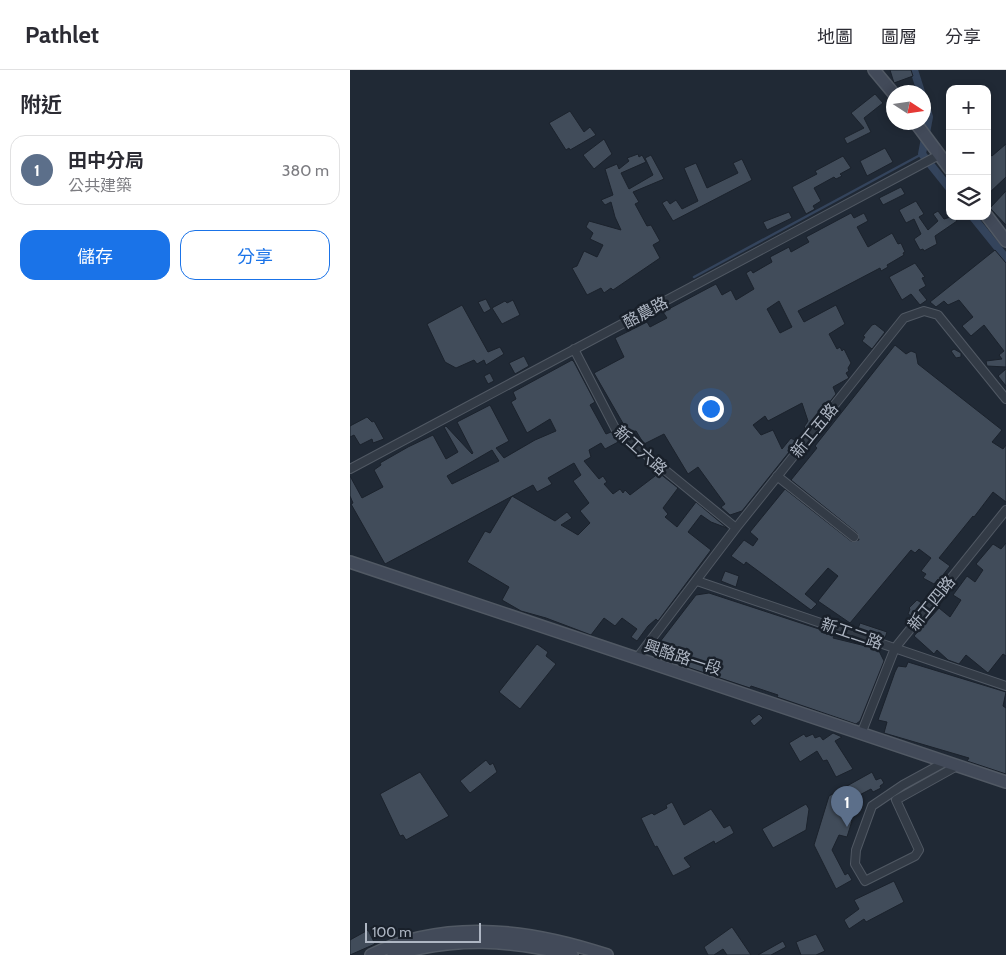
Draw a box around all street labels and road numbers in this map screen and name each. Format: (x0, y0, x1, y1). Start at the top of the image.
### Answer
street label: 酪農路 (620, 293, 671, 332)
street label: 新工五路 (787, 399, 842, 461)
street label: 新工六路 (611, 422, 671, 479)
street label: 新工四路 (904, 572, 959, 634)
street label: 新工二路 (818, 614, 885, 653)
street label: 興酪路一段 (642, 636, 724, 679)

